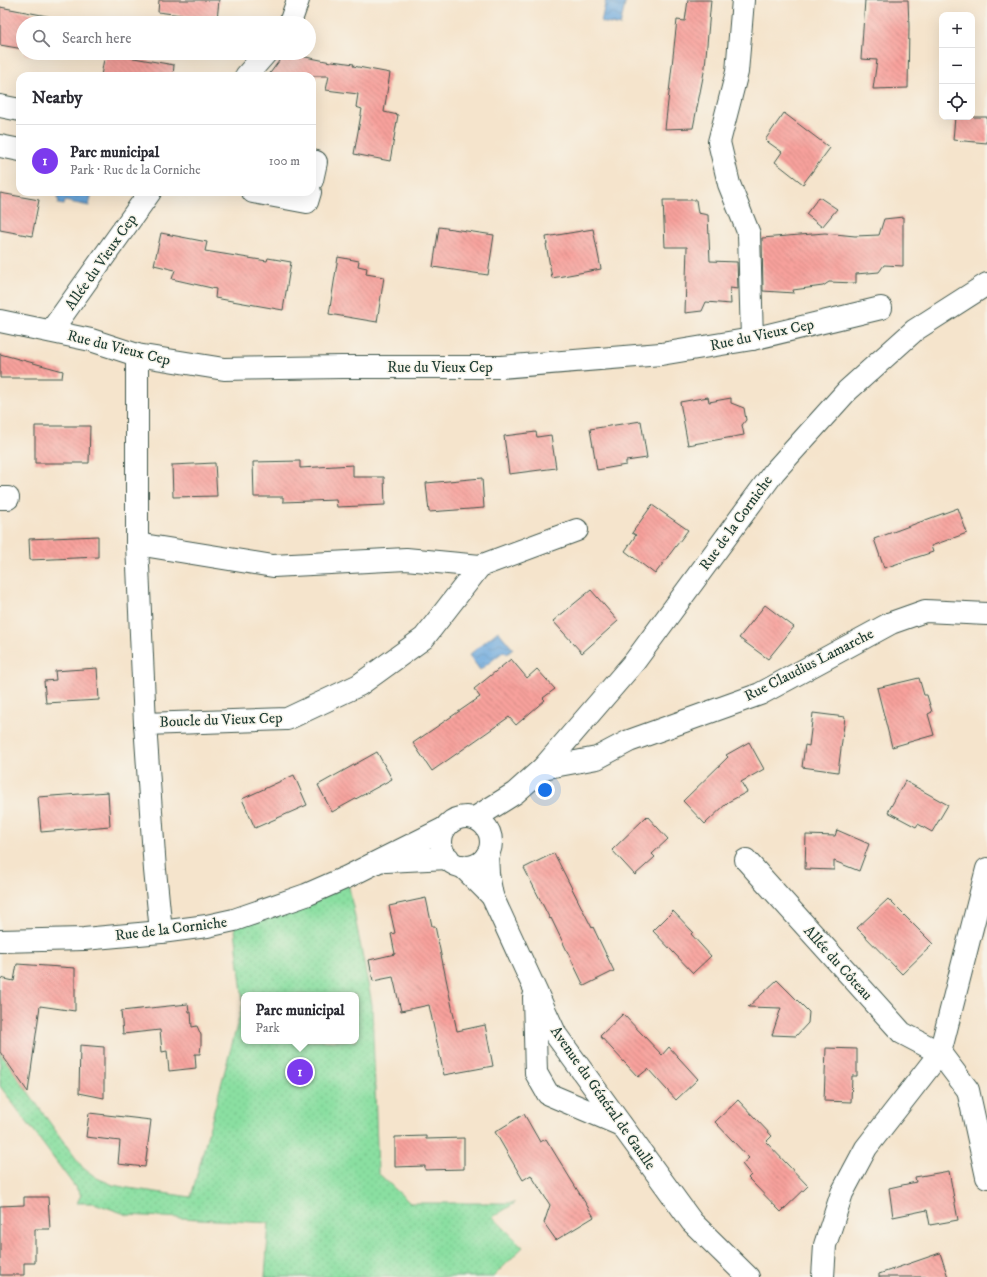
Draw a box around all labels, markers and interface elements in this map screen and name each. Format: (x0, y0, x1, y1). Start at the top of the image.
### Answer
map controls (939, 12, 975, 120)
button: + (939, 12, 975, 48)
search box (16, 16, 316, 60)
icon: search (30, 27, 52, 49)
text: Search here (62, 29, 131, 48)
button: − (939, 48, 975, 84)
button: locate (939, 84, 975, 120)
text: Nearby (32, 87, 82, 109)
text: Parc municipal (70, 143, 159, 162)
text: 1 (43, 153, 47, 169)
text: 100 m (269, 153, 300, 169)
text: Park · Rue de la Corniche (70, 162, 201, 178)
street label: Allée du Vieux Cep (61, 210, 141, 314)
street label: Rue du Vieux Cep (708, 315, 816, 355)
street label: Rue du Vieux Cep (65, 326, 173, 370)
street label: Rue du Vieux Cep (387, 358, 493, 377)
street label: Rue de la Corniche (695, 472, 777, 574)
street label: Rue Claudius Lamarche (741, 624, 877, 706)
street label: Boucle du Vieux Cep (159, 708, 283, 732)
your location (535, 780, 555, 800)
street label: Rue de la Corniche (114, 913, 228, 945)
street label: Allée du Côteau (799, 922, 877, 1004)
popup (241, 992, 359, 1044)
text: Parc municipal (255, 1001, 345, 1020)
text: Park (255, 1020, 280, 1036)
street label: Avenue du Général de Gaulle (546, 1023, 660, 1173)
pin: 1 (287, 1057, 313, 1087)

